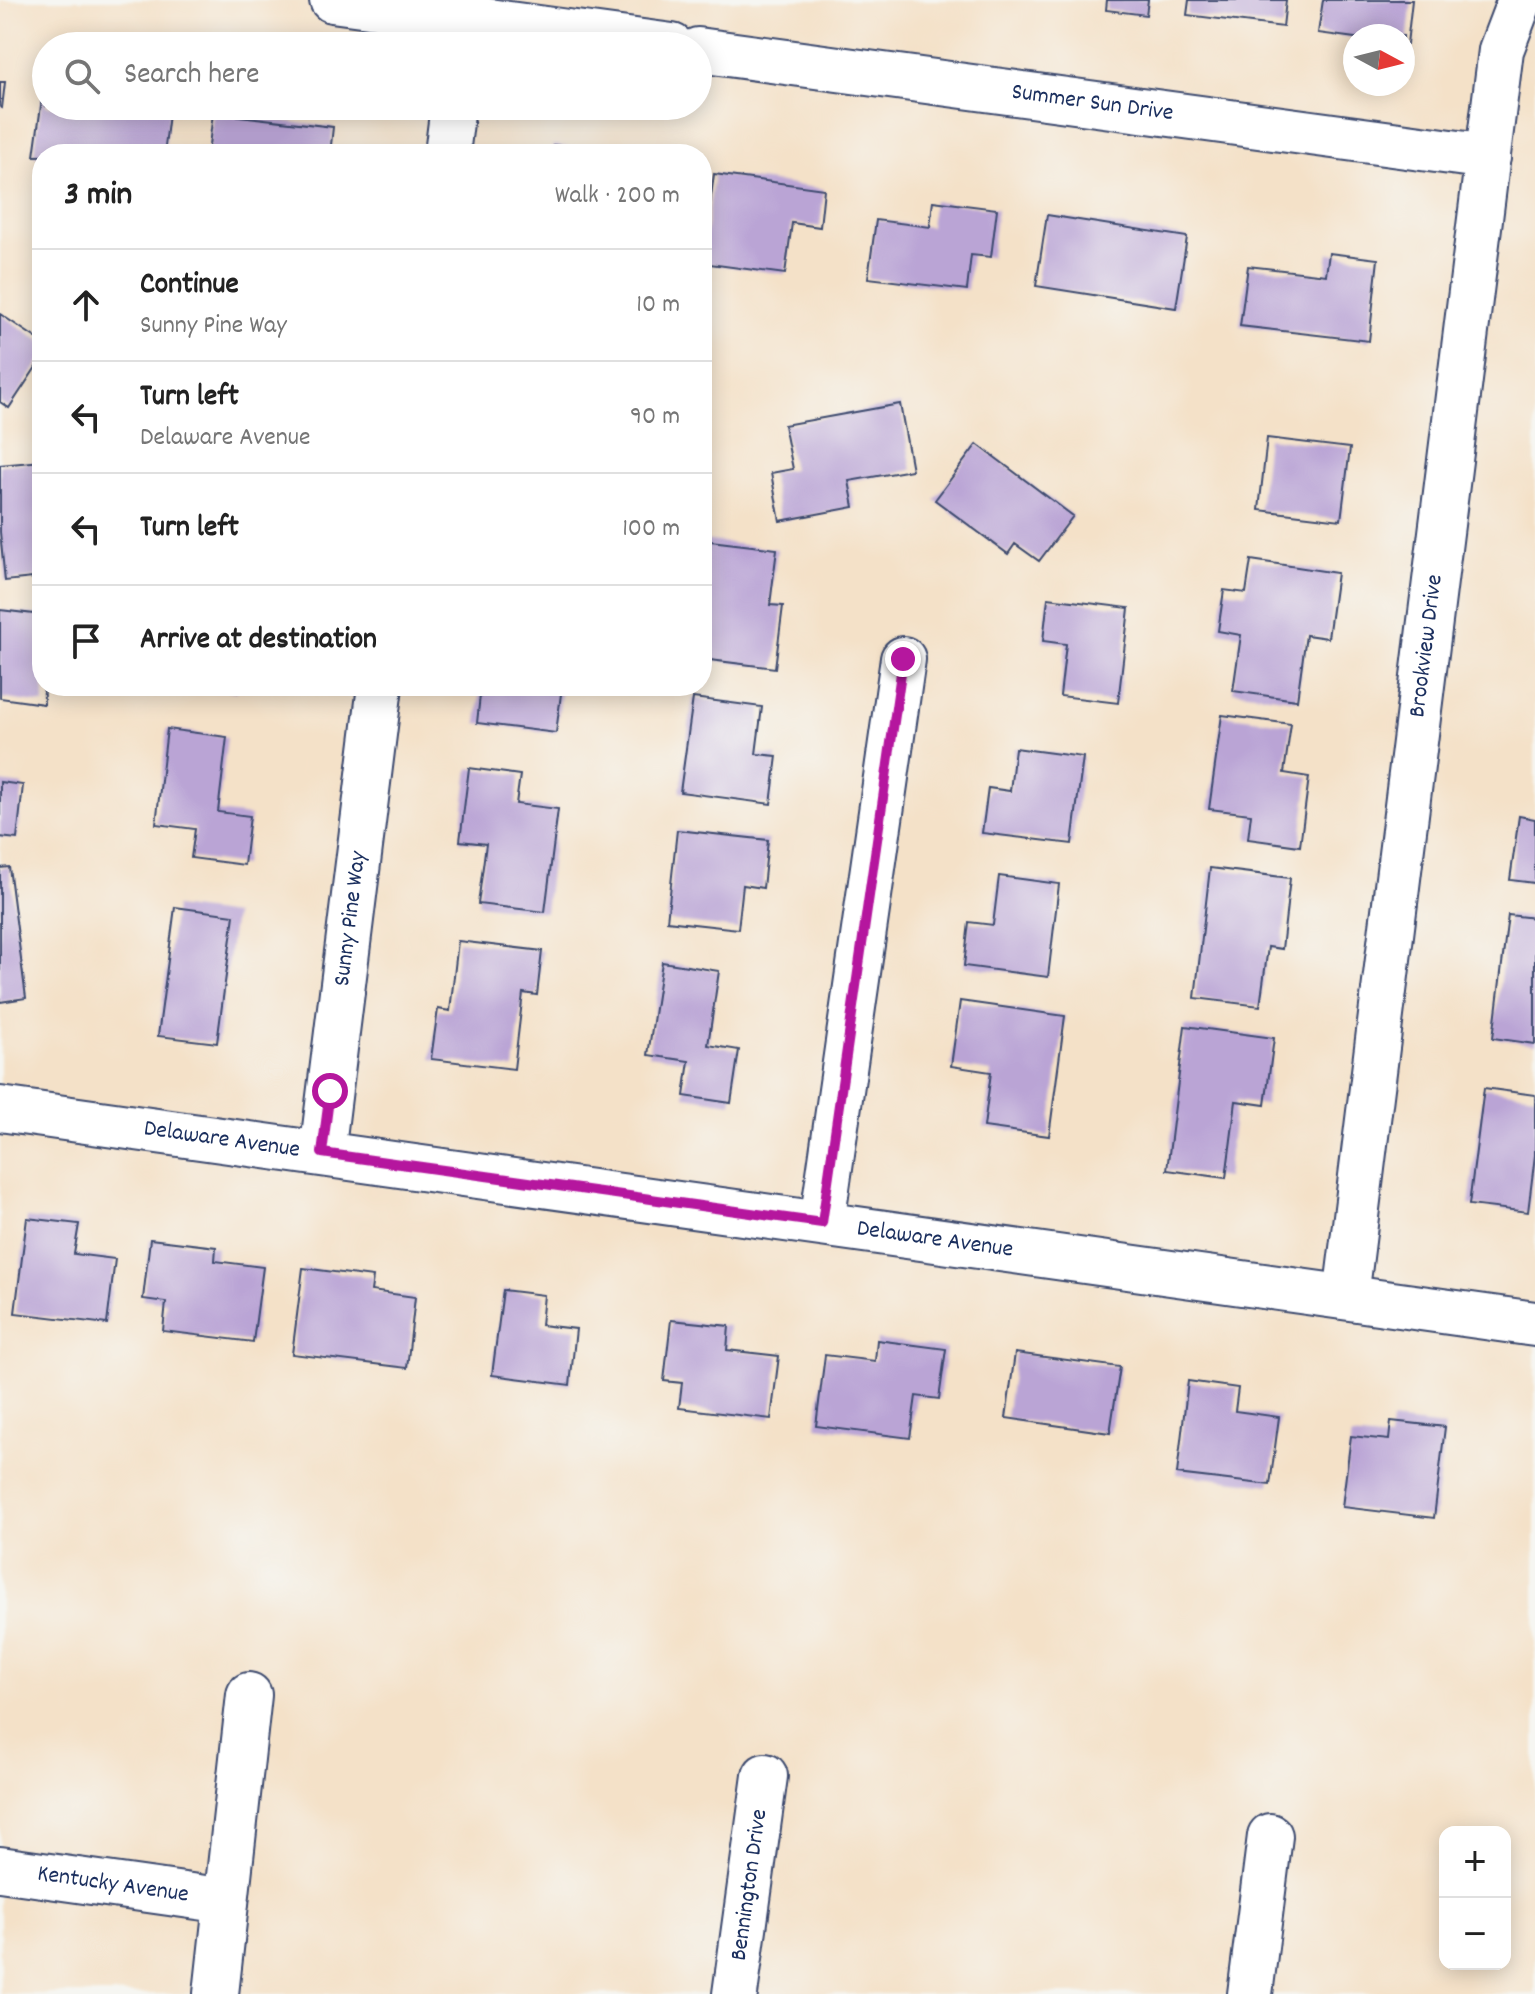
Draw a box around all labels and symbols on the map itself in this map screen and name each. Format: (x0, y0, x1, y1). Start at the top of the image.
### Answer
north arrow (1343, 24, 1415, 96)
street label: Summer Sun Drive (1009, 76, 1175, 131)
street label: Brookview Drive (1401, 573, 1453, 719)
route end (885, 641, 921, 677)
street label: Sunny Pine Way (326, 848, 376, 988)
route start (312, 1073, 348, 1109)
street label: Delaware Avenue (142, 1112, 302, 1168)
street label: Delaware Avenue (855, 1212, 1015, 1268)
street label: Bennington Drive (723, 1807, 777, 1963)
street label: Kentucky Avenue (35, 1857, 191, 1912)

